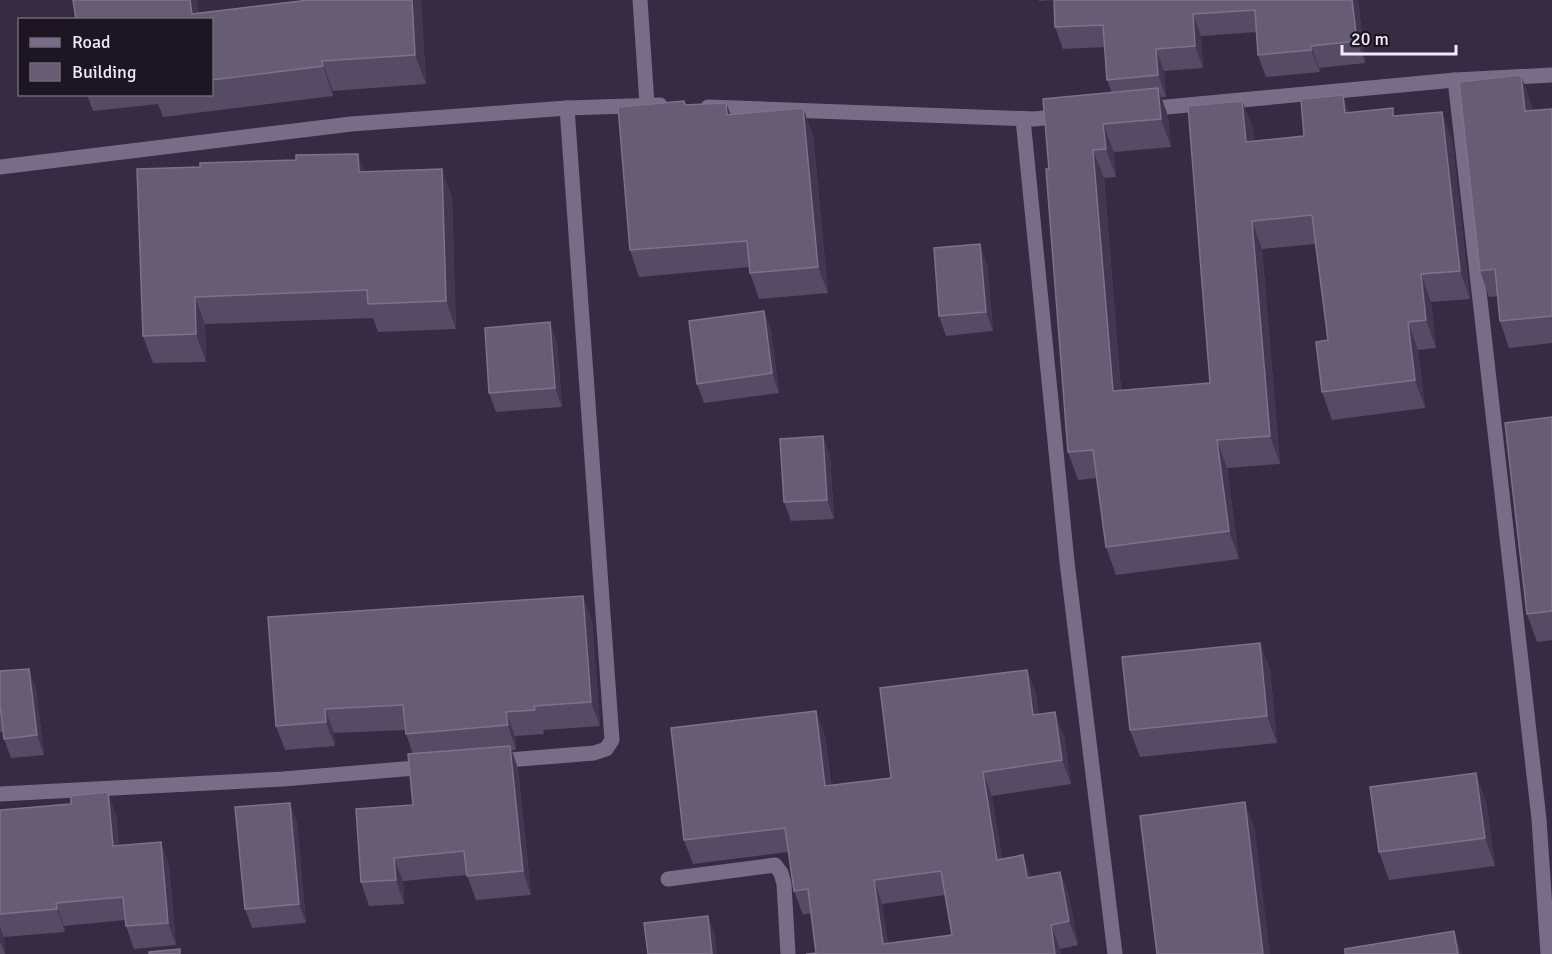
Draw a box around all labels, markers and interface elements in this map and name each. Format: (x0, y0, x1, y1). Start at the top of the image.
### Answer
legend (18, 18, 213, 96)
scale bar (1342, 18, 1456, 56)
text: 20 m (1351, 28, 1389, 50)
text: Road (72, 31, 111, 53)
text: Building (72, 61, 136, 83)

